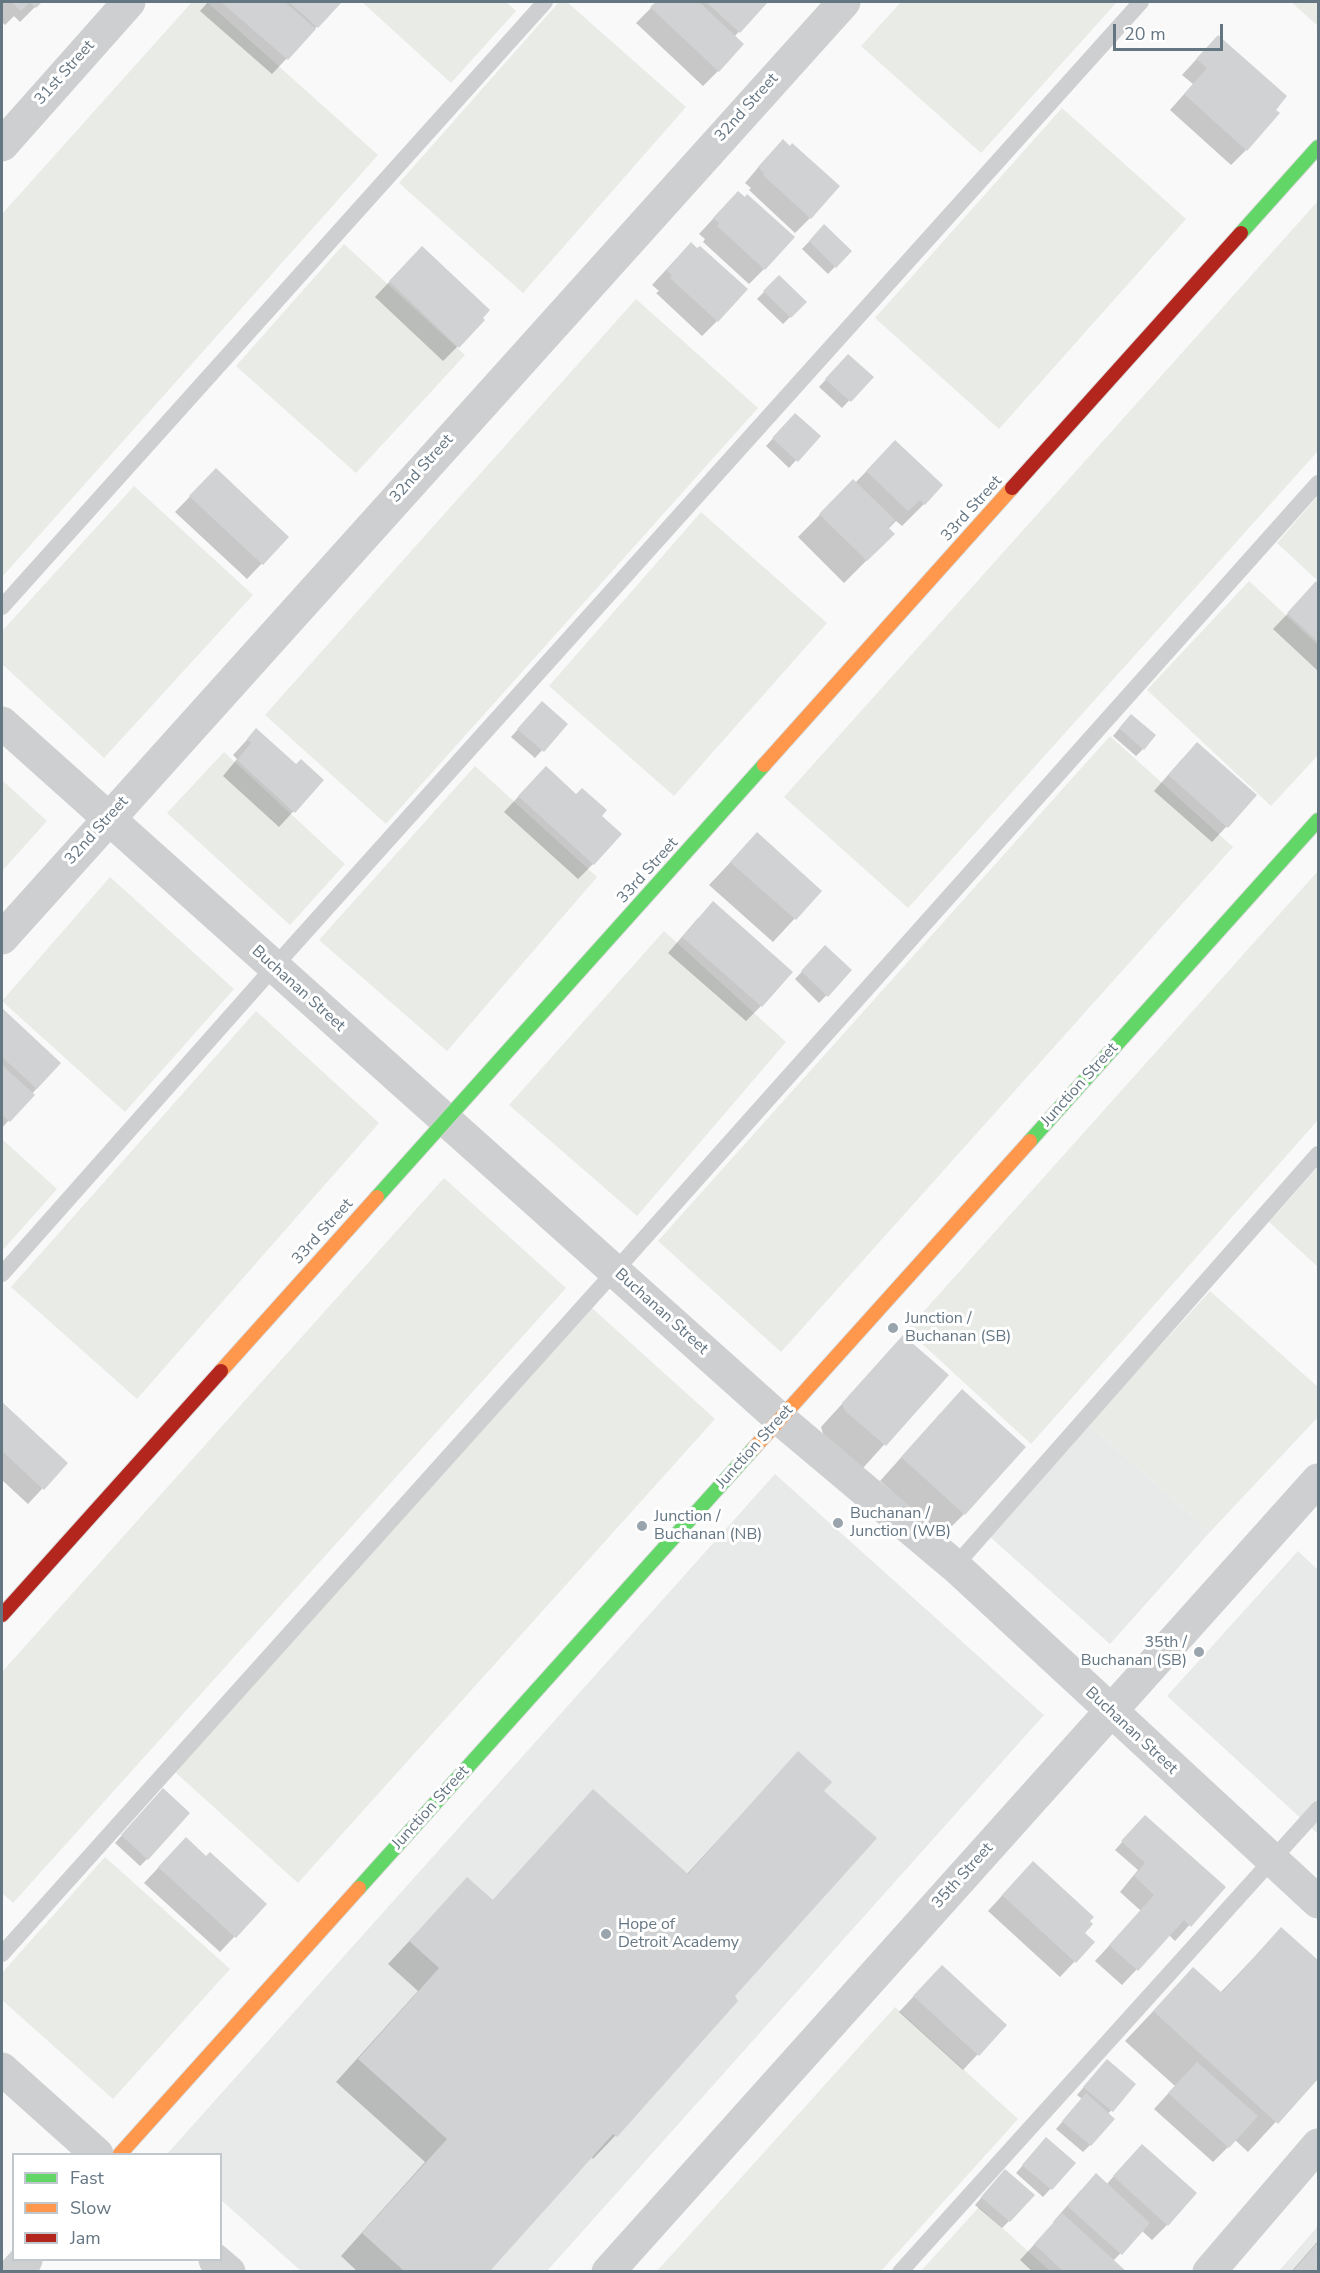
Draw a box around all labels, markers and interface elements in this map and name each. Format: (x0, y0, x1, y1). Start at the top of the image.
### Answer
scale bar (1116, 12, 1226, 50)
text: 20 m (1124, 22, 1166, 46)
street label: 31st Street (31, 37, 99, 109)
street label: 32nd Street (711, 70, 783, 146)
street label: 32nd Street (386, 431, 458, 507)
street label: 33rd Street (937, 472, 1007, 546)
street label: 32nd Street (61, 793, 133, 869)
street label: 33rd Street (613, 834, 683, 908)
street label: Buchanan Street (247, 942, 349, 1036)
street label: Junction Street (1037, 1039, 1123, 1131)
street label: 33rd Street (288, 1195, 358, 1269)
street label: Buchanan Street (610, 1265, 712, 1359)
place label: Junction / Buchanan (SB) (905, 1309, 1011, 1347)
marker: Junction / Buchanan (SB) (886, 1321, 900, 1335)
street label: Junction Street (712, 1401, 798, 1493)
place label: Buchanan / Junction (WB) (850, 1504, 951, 1542)
place label: Junction / Buchanan (NB) (654, 1507, 762, 1545)
marker: Buchanan / Junction (WB) (831, 1516, 845, 1530)
marker: Junction / Buchanan (NB) (635, 1519, 649, 1533)
place label: 35th / Buchanan (SB) (1081, 1633, 1187, 1671)
marker: 35th / Buchanan (SB) (1192, 1645, 1206, 1659)
street label: Buchanan Street (1081, 1683, 1181, 1779)
street label: Junction Street (388, 1762, 474, 1854)
street label: 35th Street (929, 1839, 997, 1913)
place label: Hope of Detroit Academy (618, 1915, 739, 1953)
marker: Hope of Detroit Academy (599, 1927, 613, 1941)
legend (12, 2153, 222, 2261)
text: Fast (70, 2166, 104, 2190)
text: Slow (70, 2196, 111, 2220)
text: Jam (70, 2226, 101, 2250)

